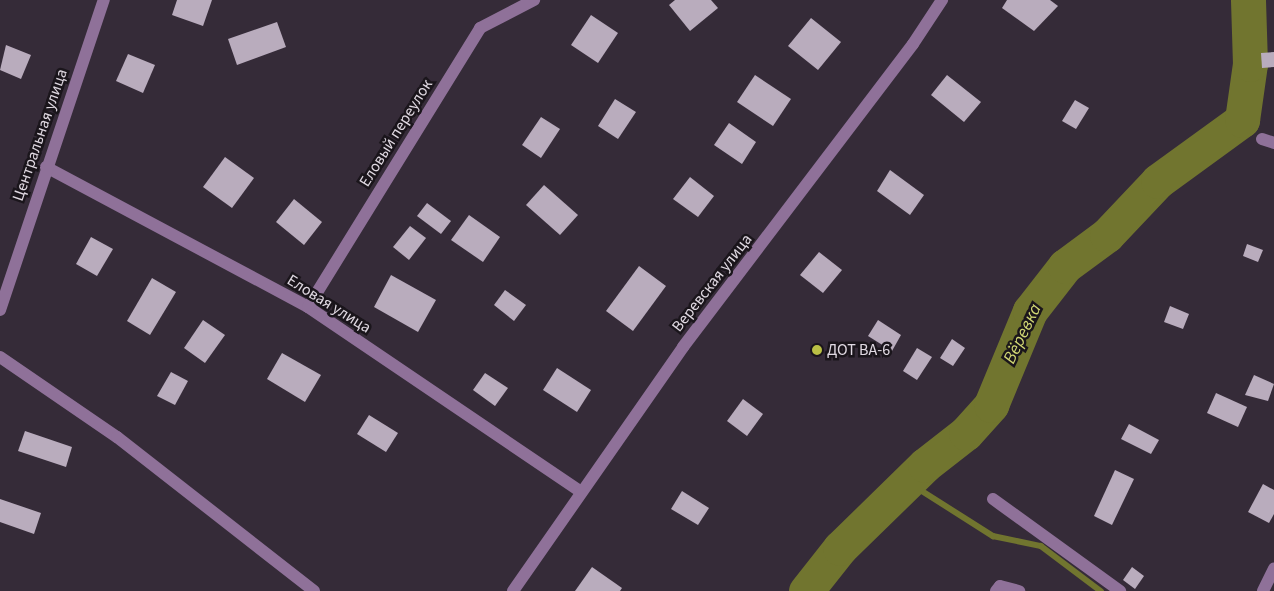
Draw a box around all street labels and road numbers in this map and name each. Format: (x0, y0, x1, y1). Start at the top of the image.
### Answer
street label: Центральная улица (8, 67, 72, 203)
street label: Еловый переулок (355, 76, 437, 190)
street label: Веревская улица (668, 230, 756, 336)
street label: Еловая улица (284, 271, 374, 337)

